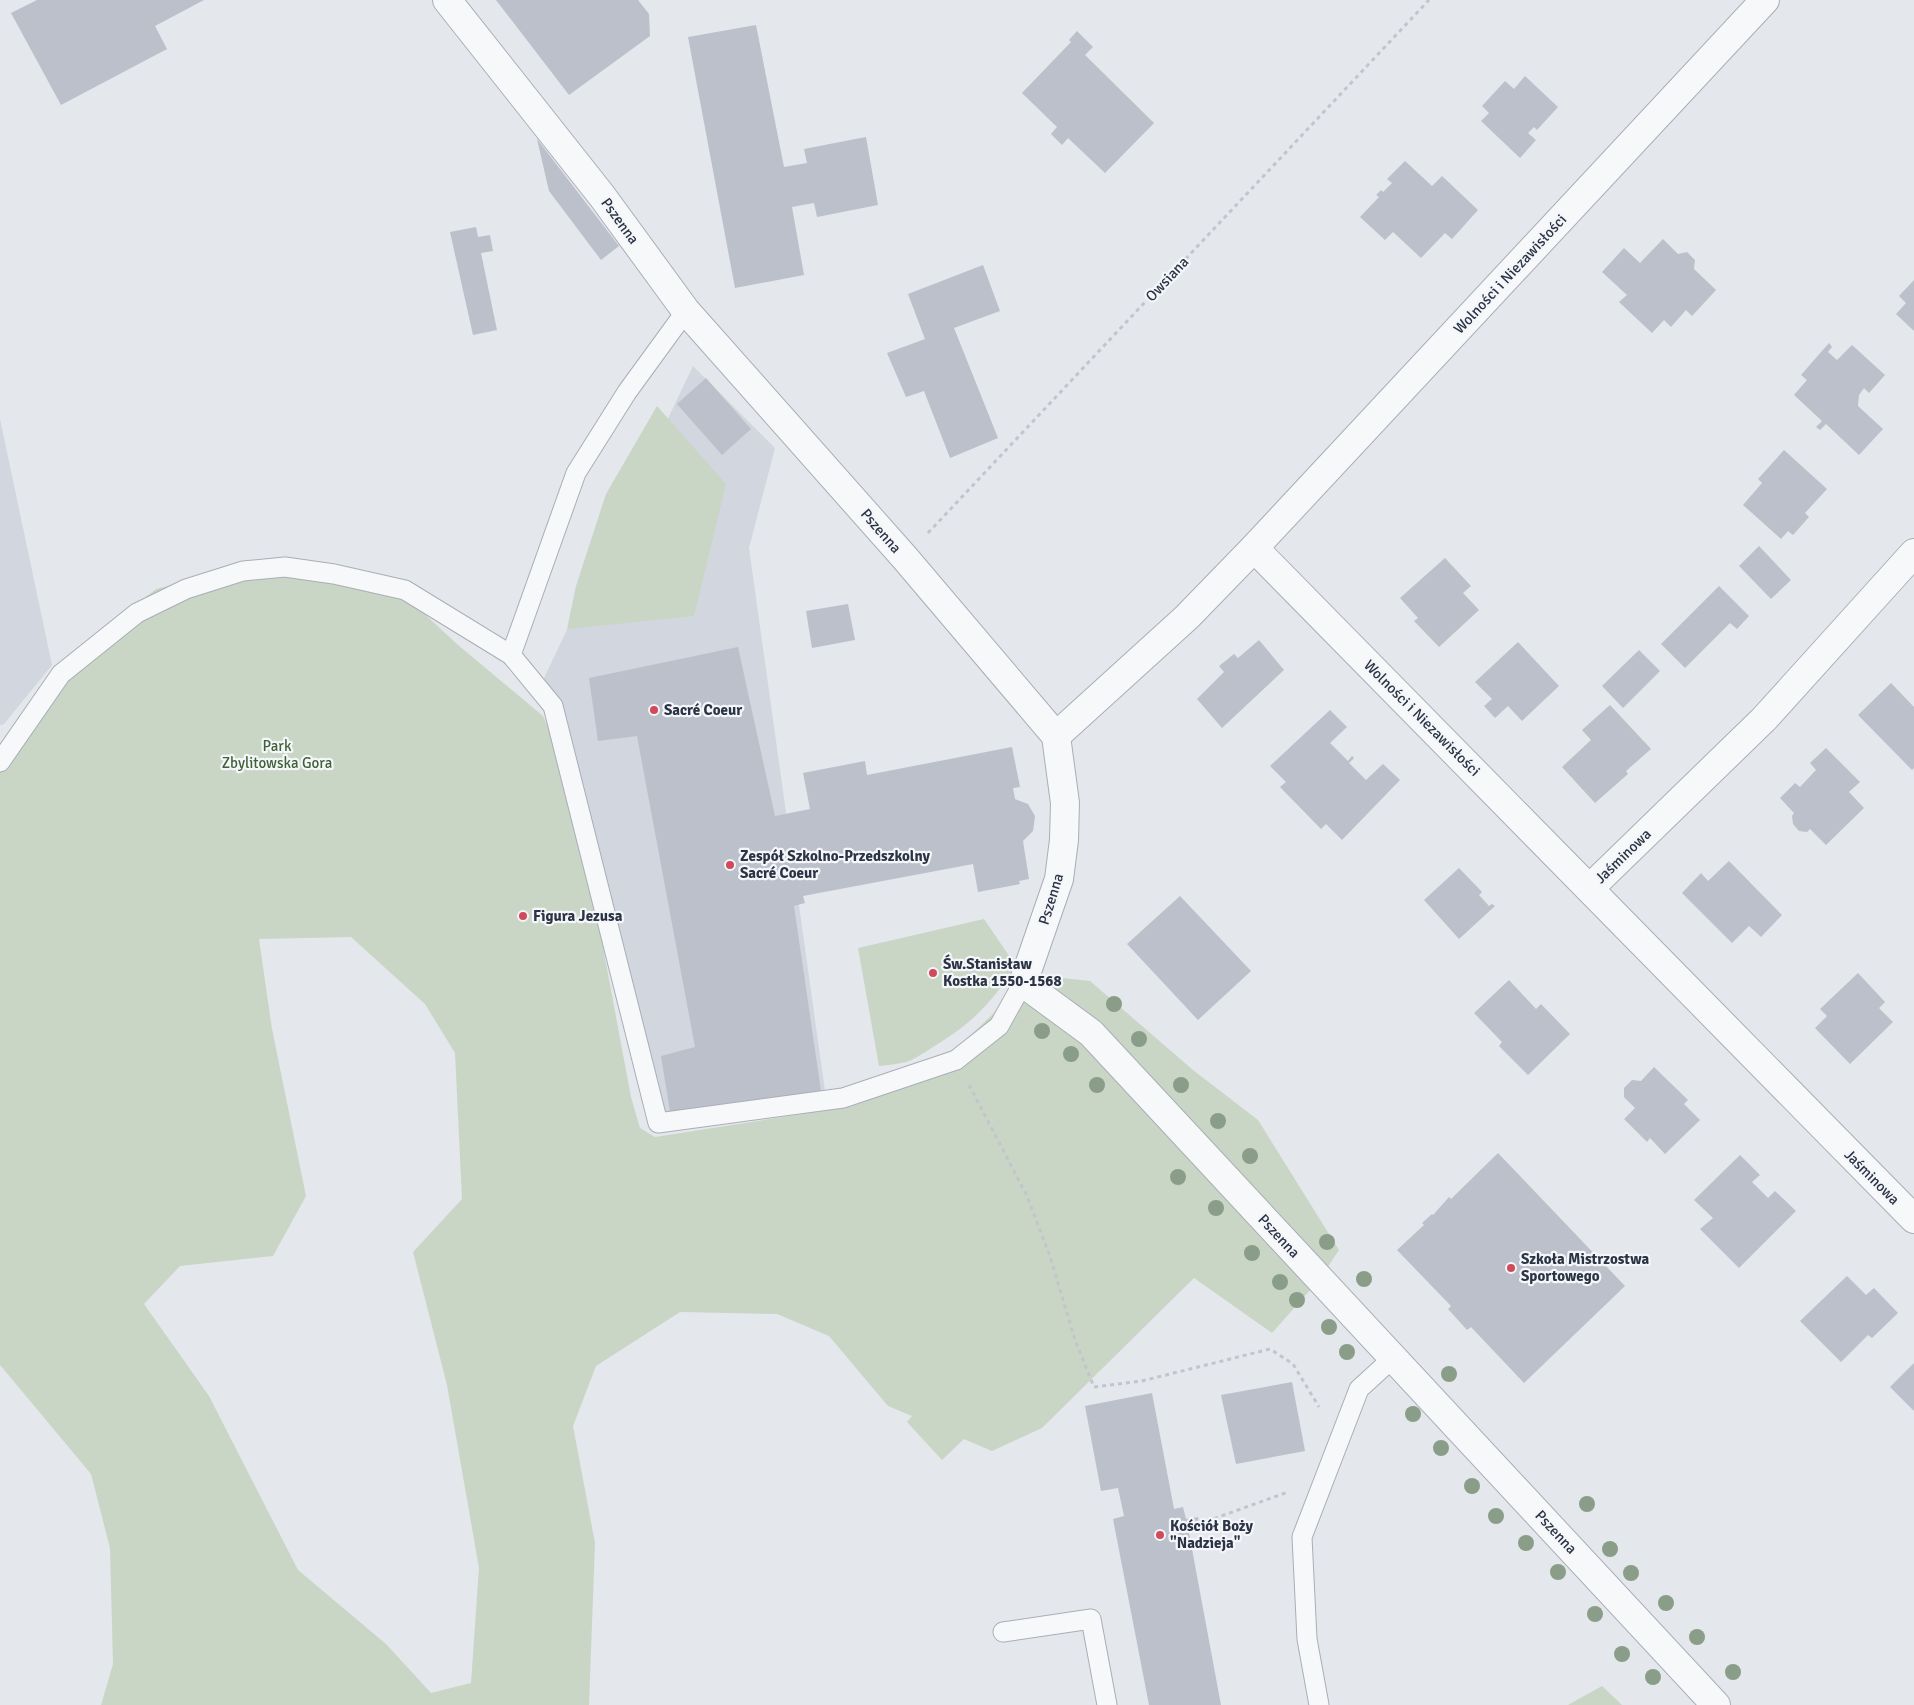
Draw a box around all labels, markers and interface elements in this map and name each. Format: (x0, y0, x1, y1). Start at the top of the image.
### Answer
street label: Pszenna (597, 194, 643, 248)
street label: Wolności i Niezawisłości (1450, 210, 1570, 338)
street label: Owsiana (1142, 253, 1192, 305)
street label: Pszenna (857, 505, 905, 557)
street label: Wolności i Niezawisłości (1360, 656, 1484, 780)
place label: Sacré Coeur (664, 701, 742, 719)
marker: Sacré Coeur (648, 704, 660, 716)
park label: Park Zbylitowska Gora (222, 737, 332, 772)
street label: Jaśminowa (1591, 825, 1655, 887)
place label: Zespół Szkolno-Przedszkolny Sacré Coeur (740, 847, 931, 882)
marker: Zespół Szkolno-Przedszkolny Sacré Coeur (724, 859, 736, 871)
street label: Pszenna (1035, 871, 1067, 927)
place label: Figura Jezusa (533, 907, 623, 925)
marker: Figura Jezusa (517, 910, 529, 922)
place label: Św.Stanisław Kostka 1550-1568 (943, 954, 1062, 990)
marker: Św.Stanisław Kostka 1550-1568 (927, 967, 939, 979)
street label: Jaśminowa (1841, 1146, 1903, 1208)
street label: Pszenna (1254, 1211, 1304, 1261)
place label: Szkoła Mistrzostwa Sportowego (1521, 1250, 1650, 1285)
marker: Szkoła Mistrzostwa Sportowego (1505, 1262, 1517, 1274)
street label: Pszenna (1531, 1507, 1581, 1557)
place label: Kościół Boży "Nadzieja" (1170, 1517, 1254, 1552)
marker: Kościół Boży "Nadzieja" (1154, 1529, 1166, 1541)

